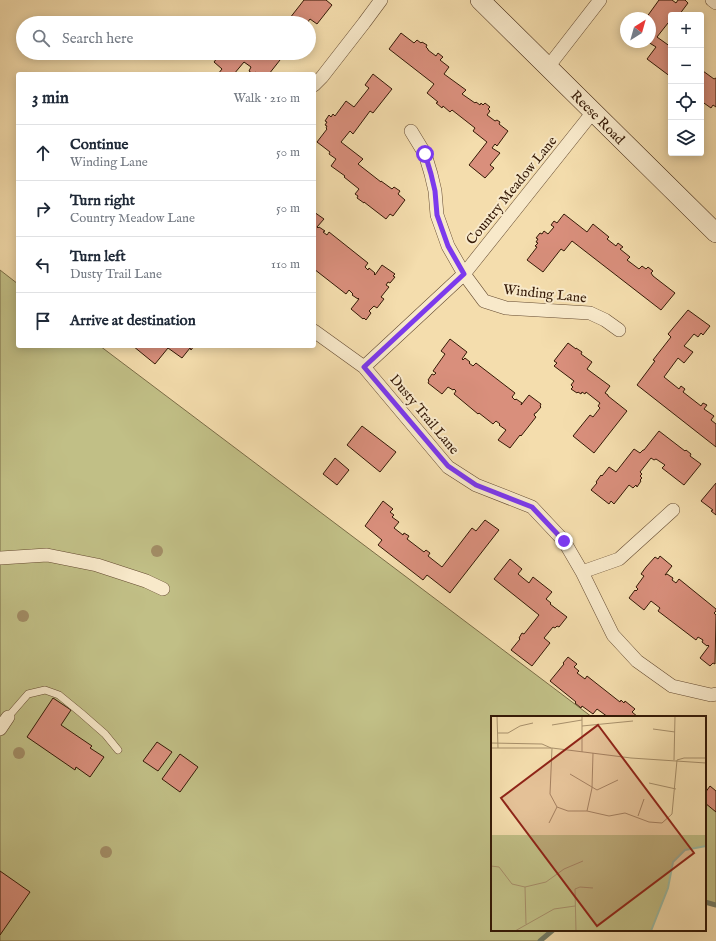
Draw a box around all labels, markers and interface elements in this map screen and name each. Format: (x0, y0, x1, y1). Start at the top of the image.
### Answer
north arrow (620, 12, 656, 48)
map controls (668, 12, 704, 156)
button: + (668, 12, 704, 48)
search box (16, 16, 316, 60)
icon: search (30, 27, 52, 49)
text: Search here (62, 29, 133, 48)
button: − (668, 48, 704, 84)
button: locate (668, 84, 704, 120)
street label: Reese Road (566, 87, 629, 149)
text: 3 min (32, 88, 69, 109)
text: Walk · 210 m (234, 90, 300, 107)
button: layers (668, 120, 704, 156)
street label: Country Meadow Lane (462, 132, 561, 249)
text: Continue (70, 135, 128, 154)
icon: ahead (32, 142, 54, 164)
text: 50 m (276, 144, 300, 161)
route start (416, 145, 434, 163)
text: Winding Lane (70, 154, 148, 171)
text: Turn right (70, 191, 135, 210)
icon: right (32, 198, 54, 220)
text: 50 m (276, 200, 300, 217)
text: Country Meadow Lane (70, 210, 195, 227)
text: Turn left (70, 247, 126, 266)
icon: left (32, 254, 54, 276)
text: 110 m (271, 256, 300, 273)
text: Dusty Trail Lane (70, 266, 162, 283)
street label: Winding Lane (502, 281, 588, 307)
icon: arrive (32, 310, 54, 332)
text: Arrive at destination (70, 311, 196, 330)
street label: Dusty Trail Lane (386, 371, 463, 459)
route end (555, 532, 573, 550)
inset map (491, 716, 706, 931)

